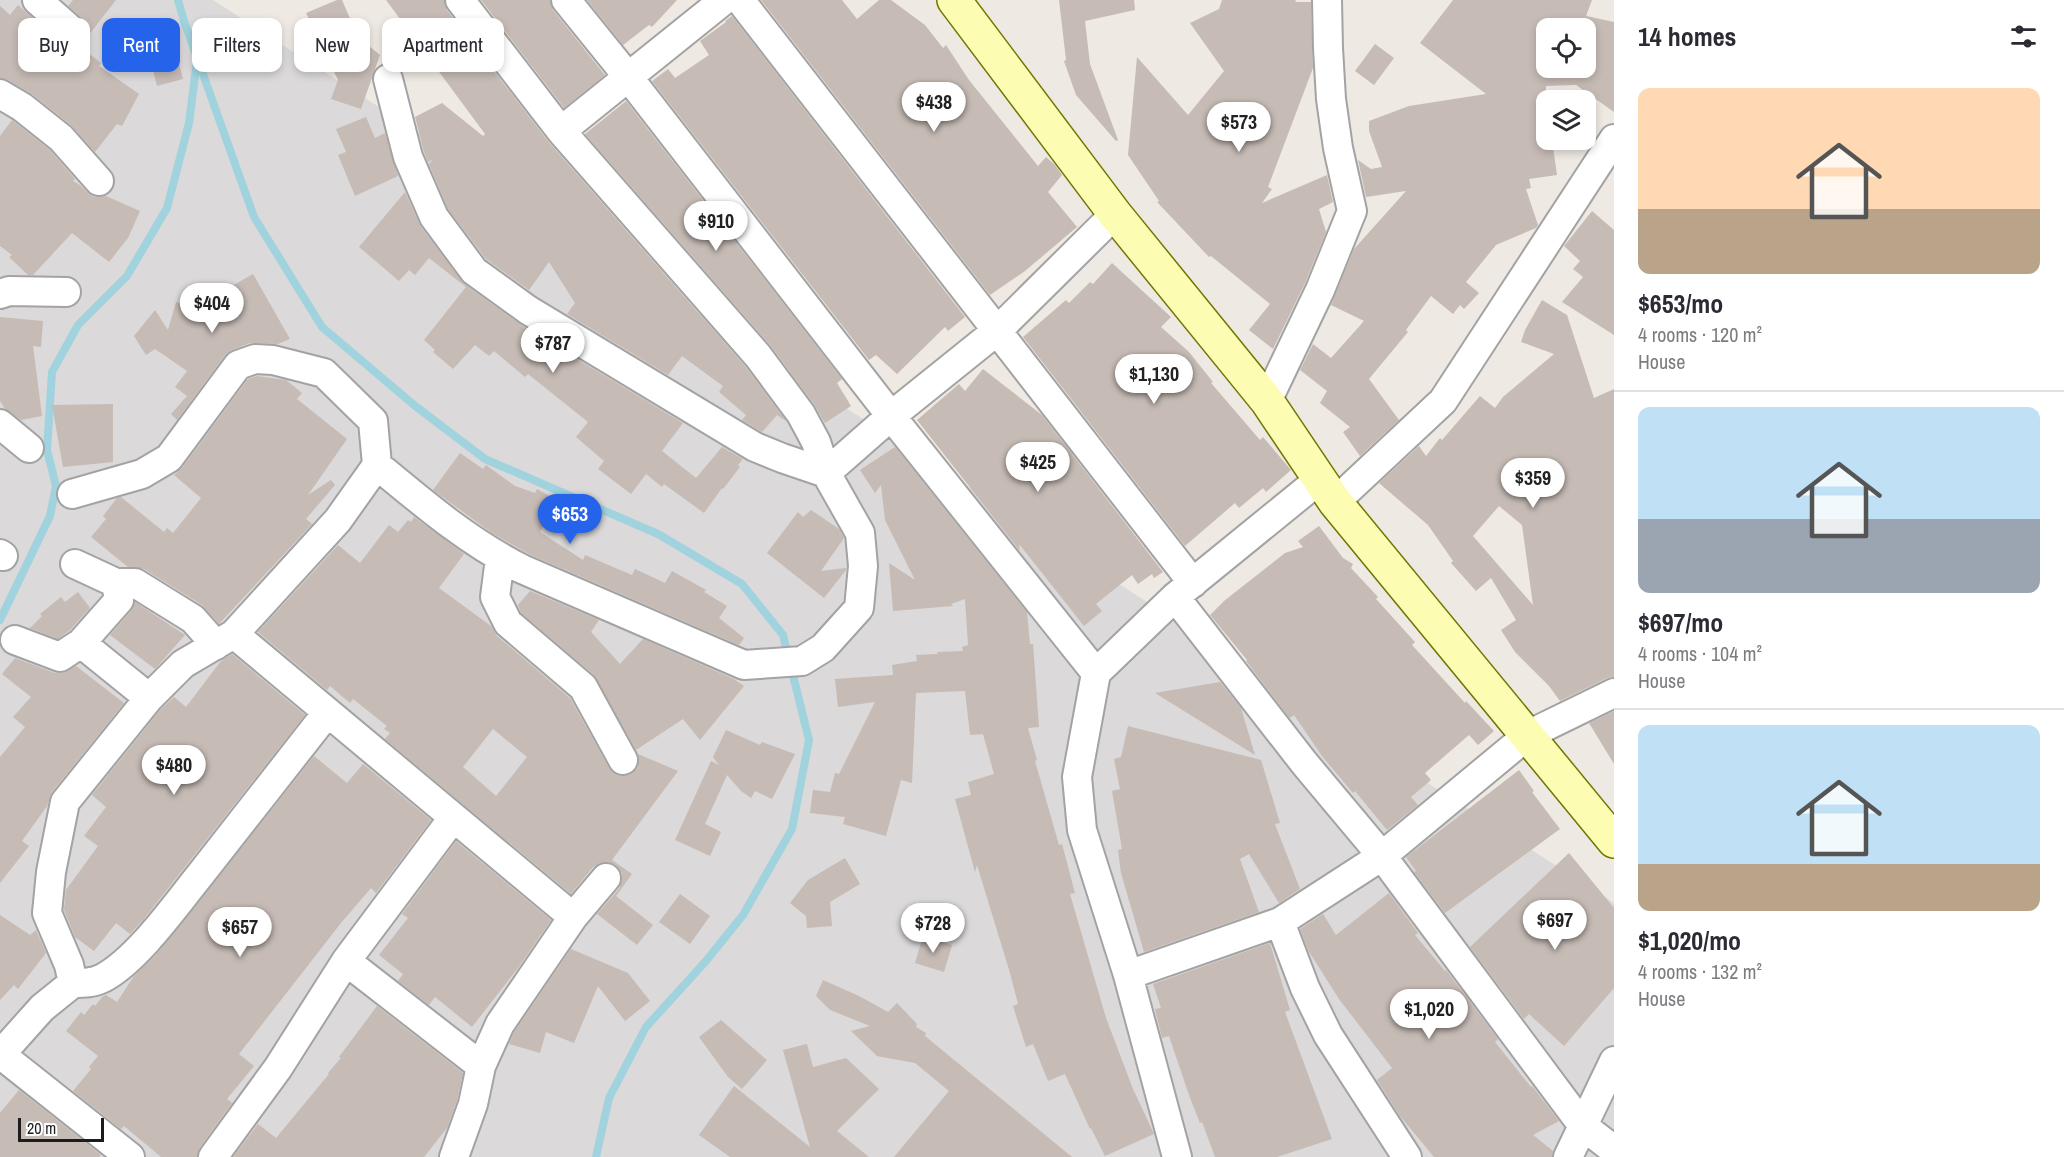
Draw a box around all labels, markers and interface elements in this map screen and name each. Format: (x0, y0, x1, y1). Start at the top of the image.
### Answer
chip: Buy (18, 18, 90, 72)
chip: Rent (102, 18, 180, 72)
chip: Filters (192, 18, 282, 72)
chip: New (294, 18, 370, 72)
chip: Apartment (382, 18, 504, 72)
map controls (1536, 18, 1596, 150)
button: locate (1536, 18, 1596, 78)
text: 14 homes (1638, 19, 1736, 54)
icon: filters (2007, 20, 2040, 53)
pin: $438 (898, 82, 970, 133)
text: $438 (916, 88, 952, 115)
button: layers (1536, 90, 1596, 150)
pin: $573 (1203, 102, 1275, 153)
text: $573 (1221, 108, 1257, 135)
icon: home (1785, 127, 1893, 235)
pin: $910 (680, 201, 752, 252)
text: $910 (698, 207, 734, 234)
pin: $404 (176, 283, 248, 334)
text: $653/mo (1638, 286, 1723, 321)
text: $404 (194, 289, 230, 316)
text: 4 rooms · 120 m² (1638, 321, 1762, 348)
pin: $787 (517, 323, 589, 374)
text: $787 (535, 329, 571, 356)
text: House (1638, 348, 1685, 375)
pin: $1,130 (1105, 354, 1203, 405)
text: $1,130 (1129, 360, 1179, 387)
pin: $425 (1002, 442, 1074, 493)
icon: home (1785, 446, 1893, 554)
text: $425 (1020, 448, 1056, 475)
pin: $359 (1497, 458, 1569, 509)
text: $359 (1515, 464, 1551, 491)
pin: $653 (534, 494, 606, 545)
text: $653 (552, 500, 588, 527)
text: $697/mo (1638, 605, 1723, 640)
text: 4 rooms · 104 m² (1638, 640, 1762, 667)
text: House (1638, 667, 1685, 694)
pin: $480 (138, 745, 210, 796)
text: $480 (156, 751, 192, 778)
icon: home (1785, 764, 1893, 872)
pin: $697 (1519, 900, 1591, 951)
pin: $728 (897, 903, 969, 954)
text: $697 (1537, 906, 1573, 933)
pin: $657 (204, 907, 276, 958)
text: $728 (915, 909, 951, 936)
text: $657 (222, 913, 258, 940)
text: $1,020/mo (1638, 923, 1741, 958)
text: 4 rooms · 132 m² (1638, 958, 1762, 985)
text: House (1638, 985, 1685, 1012)
pin: $1,020 (1380, 989, 1478, 1040)
text: $1,020 (1404, 995, 1454, 1022)
scale bar (18, 1115, 104, 1142)
text: 20 m (27, 1117, 56, 1139)

